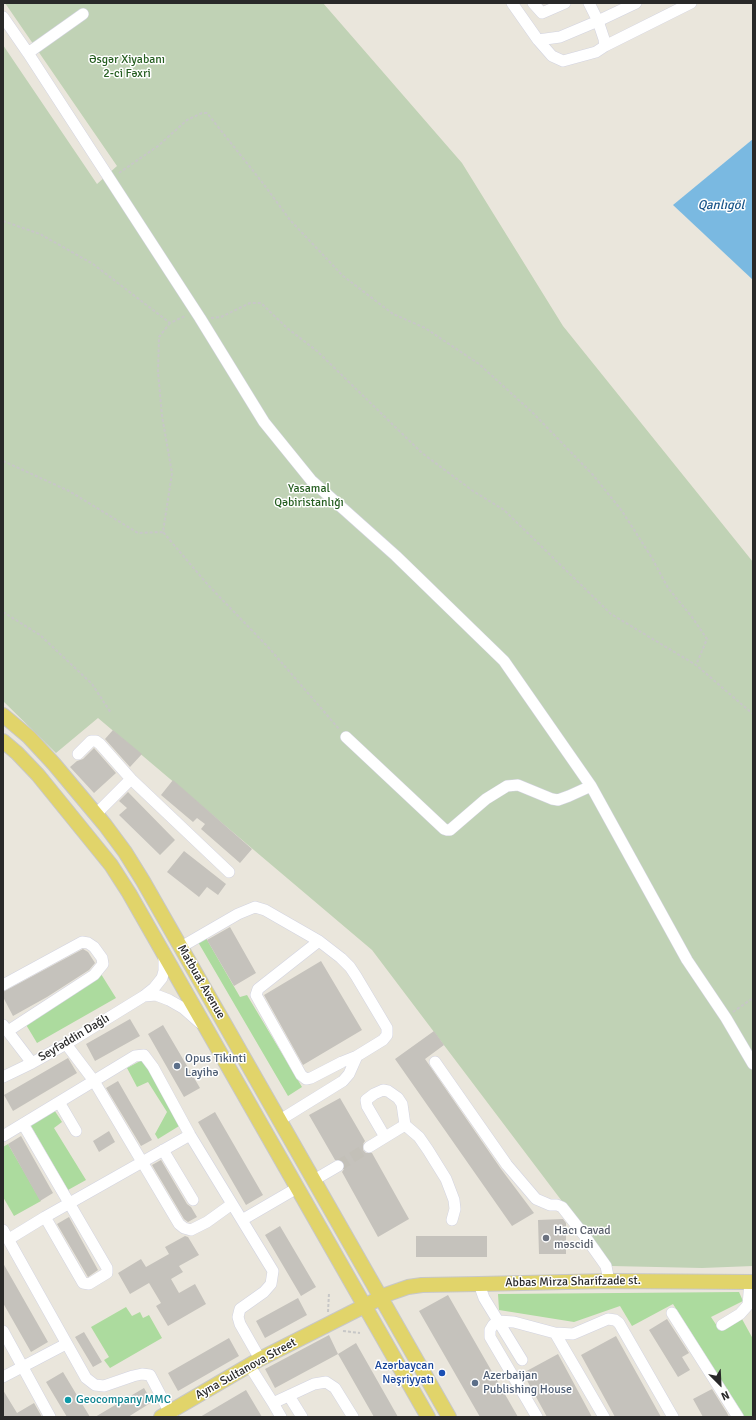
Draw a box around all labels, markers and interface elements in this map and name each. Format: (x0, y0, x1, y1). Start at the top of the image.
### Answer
park label: Əsgər Xiyabanı 2-ci Fəxri (89, 53, 165, 81)
water label: Qanlıgöl (698, 198, 744, 214)
park label: Yasamal Qəbiristanlığı (274, 482, 344, 510)
street label: Matbuat Avenue (174, 942, 228, 1022)
street label: Seyfəddin Dağlı (36, 1011, 112, 1065)
place label: Opus Tikinti Layihə (185, 1052, 246, 1080)
marker: Opus Tikinti Layihə (172, 1061, 182, 1071)
place label: Hacı Cavad məscidi (554, 1224, 611, 1252)
marker: Hacı Cavad məscidi (541, 1233, 551, 1243)
street label: Abbas Mirza Sharifzade st. (505, 1274, 641, 1290)
street label: Ayna Sultanova Street (193, 1335, 299, 1403)
place label: Azərbaycan Nəşriyyatı (375, 1359, 434, 1387)
north arrow (700, 1364, 740, 1404)
marker: Azərbaycan Nəşriyyatı (437, 1368, 447, 1378)
place label: Azerbaijan Publishing House (483, 1369, 572, 1397)
marker: Azerbaijan Publishing House (470, 1378, 480, 1388)
text: N (719, 1388, 731, 1403)
place label: Geocompany MMC (76, 1393, 171, 1407)
marker: Geocompany MMC (63, 1395, 73, 1405)

